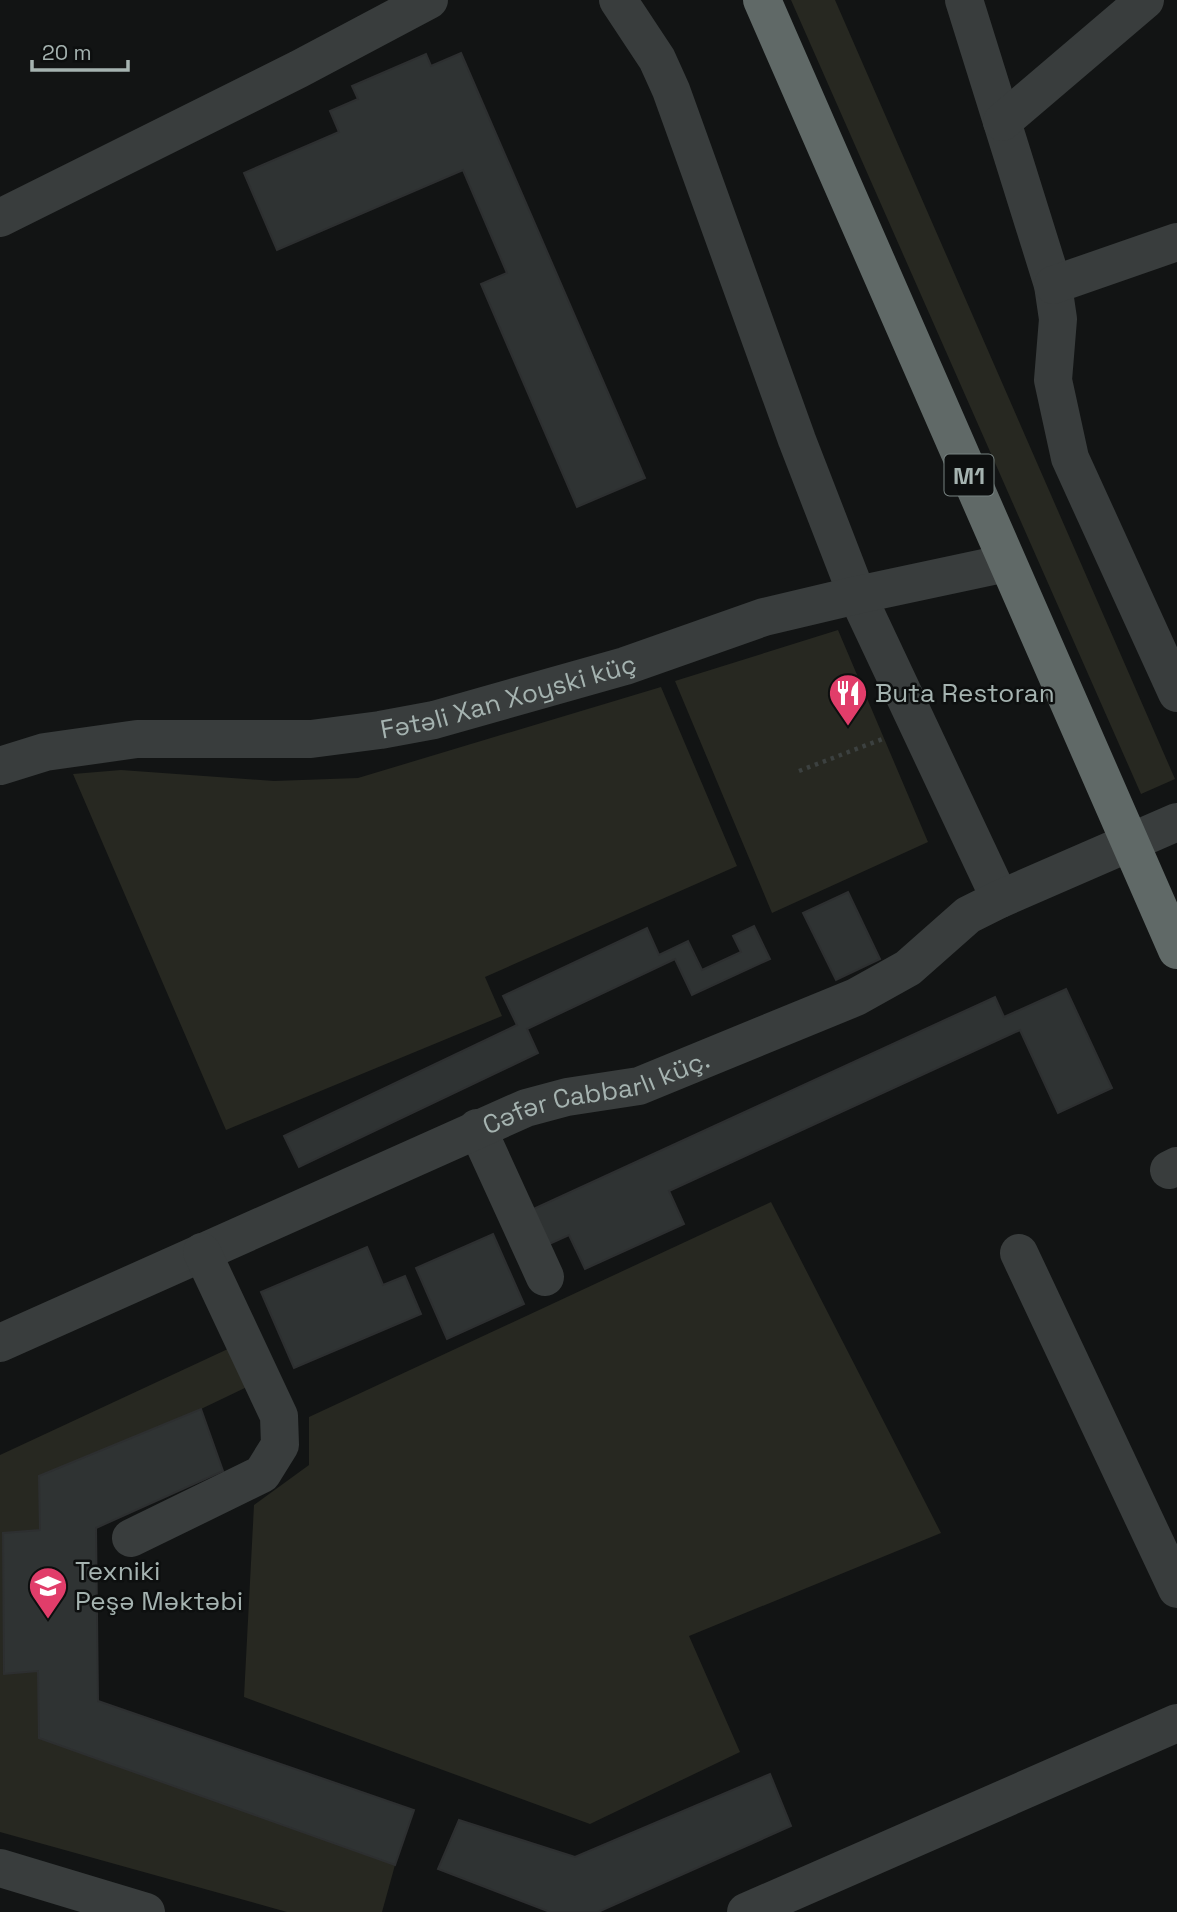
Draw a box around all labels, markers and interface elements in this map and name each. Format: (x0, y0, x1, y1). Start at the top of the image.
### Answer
scale bar (32, 28, 128, 72)
text: 20 m (42, 39, 92, 66)
road number: M1 (944, 454, 993, 496)
street label: Fətəli Xan Xoyski küç (378, 646, 641, 747)
restaurant icon: Buta Restoran (827, 672, 869, 727)
place label: Buta Restoran (875, 676, 1055, 710)
street label: Cəfər Cabbarlı küç. (477, 1042, 714, 1142)
place label: Texniki Peşə Məktəbi (75, 1554, 243, 1618)
school or university icon: Texniki Peşə Məktəbi (27, 1565, 69, 1620)

